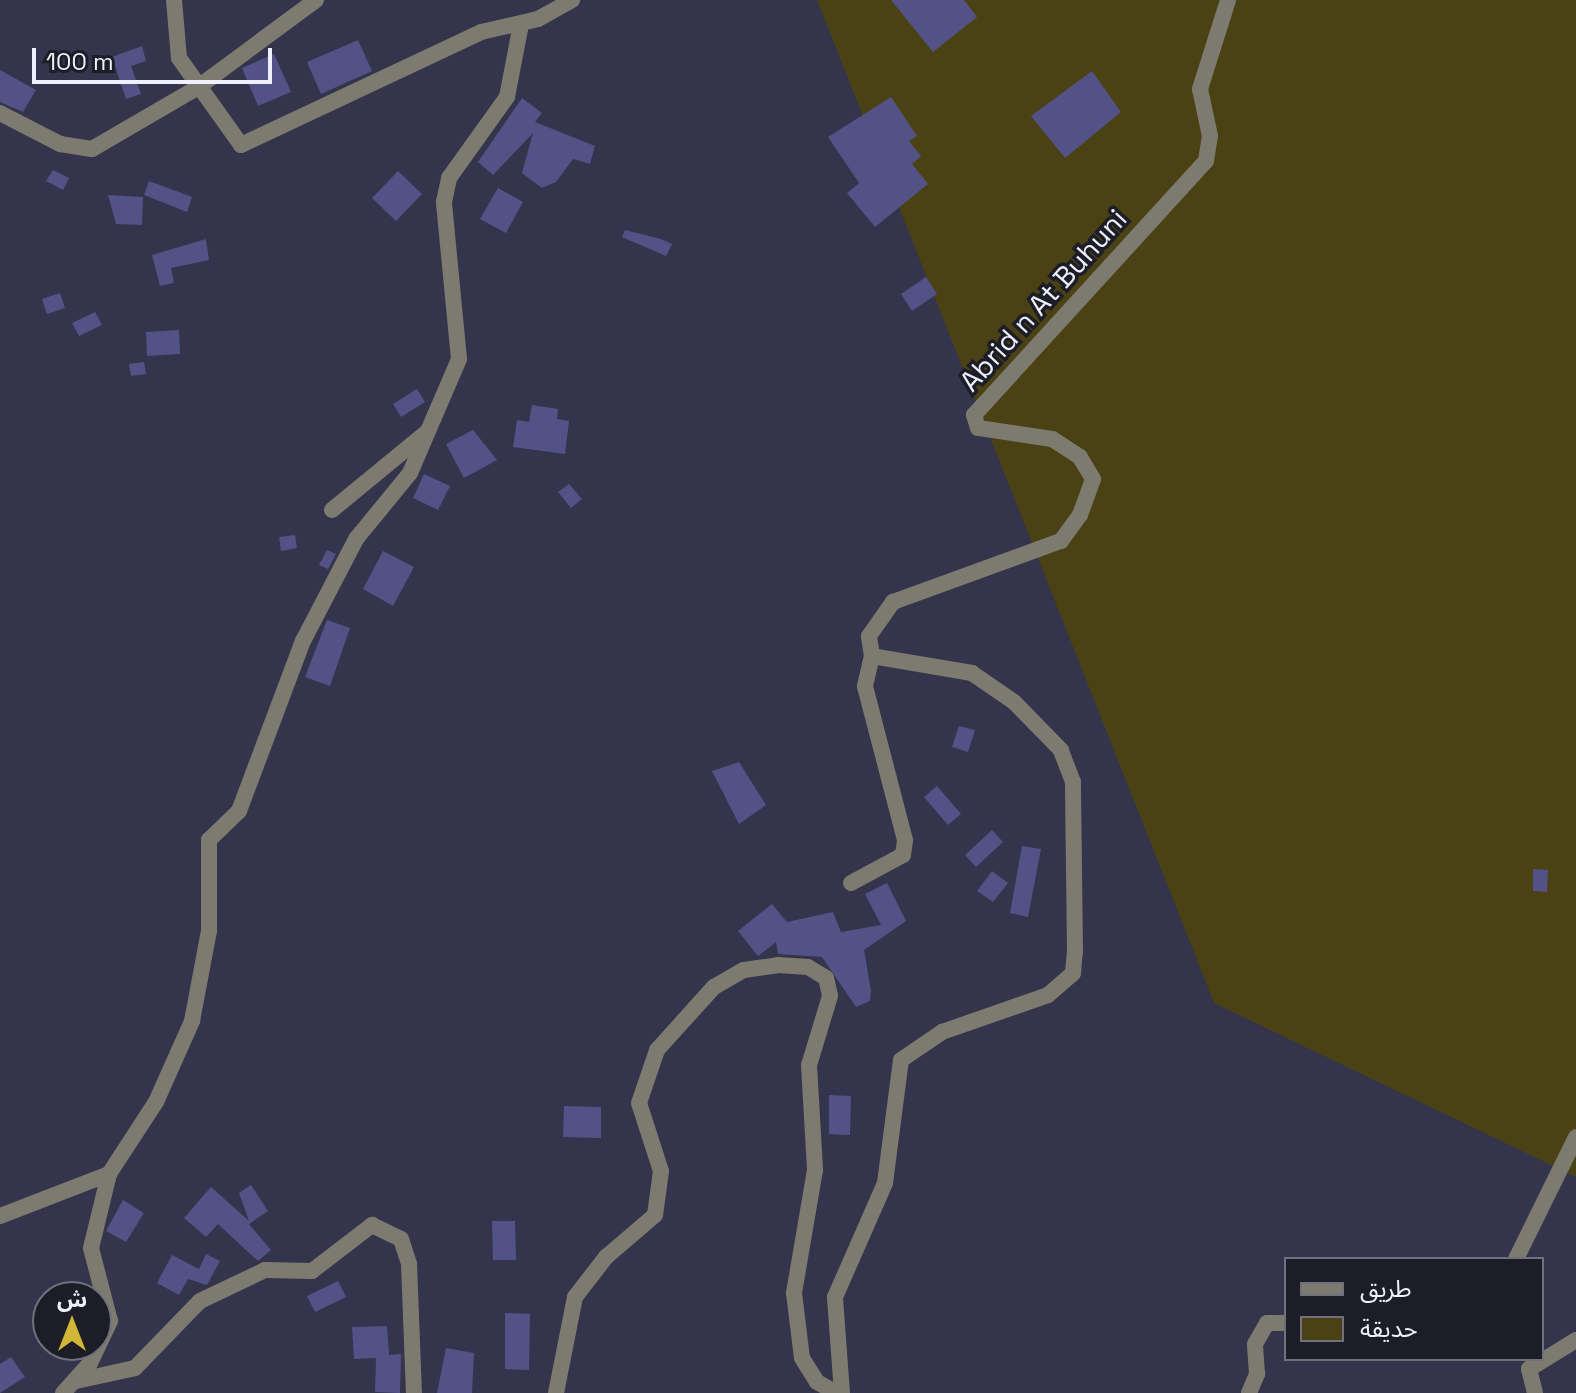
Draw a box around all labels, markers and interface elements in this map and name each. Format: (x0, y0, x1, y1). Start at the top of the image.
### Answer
scale bar (36, 32, 276, 82)
text: 100 m (46, 46, 114, 77)
street label: Abrid n At Buhuni (952, 202, 1134, 398)
legend (1284, 1257, 1544, 1361)
text: طريق (1360, 1273, 1412, 1304)
north arrow (32, 1281, 112, 1361)
text: ش (57, 1285, 87, 1313)
text: حديقة (1360, 1313, 1418, 1344)

